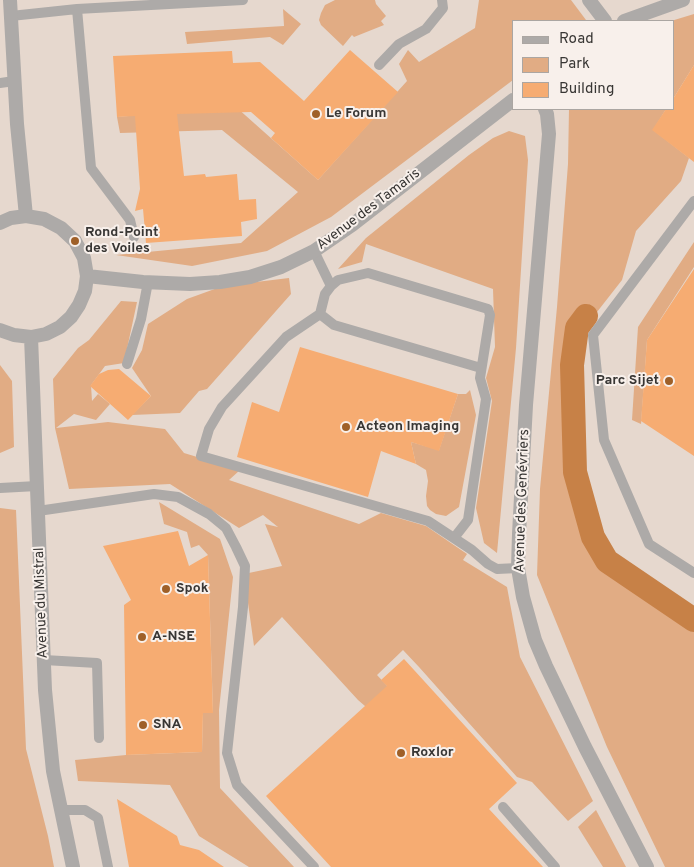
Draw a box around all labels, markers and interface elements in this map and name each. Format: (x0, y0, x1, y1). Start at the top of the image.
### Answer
legend (512, 20, 674, 110)
text: Road (559, 30, 594, 49)
text: Park (559, 55, 590, 74)
text: Building (559, 80, 614, 99)
place label: Le Forum (326, 106, 386, 122)
marker: Le Forum (310, 108, 322, 120)
street label: Avenue des Tamaris (314, 166, 424, 254)
place label: Rond-Point des Voiles (85, 225, 158, 258)
marker: Rond-Point des Voiles (69, 235, 81, 247)
place label: Parc Sijet (596, 373, 659, 389)
marker: Parc Sijet (663, 375, 675, 387)
place label: Acteon Imaging (356, 419, 459, 435)
marker: Acteon Imaging (340, 421, 352, 433)
street label: Avenue des Genévriers (512, 429, 534, 573)
street label: Avenue du Mistral (32, 547, 52, 659)
place label: Spok (176, 581, 209, 597)
marker: Spok (160, 583, 172, 595)
place label: A-NSE (152, 629, 195, 645)
marker: A-NSE (136, 631, 148, 643)
place label: SNA (153, 717, 182, 733)
marker: SNA (137, 719, 149, 731)
place label: Roxlor (411, 745, 454, 761)
marker: Roxlor (395, 747, 407, 759)

